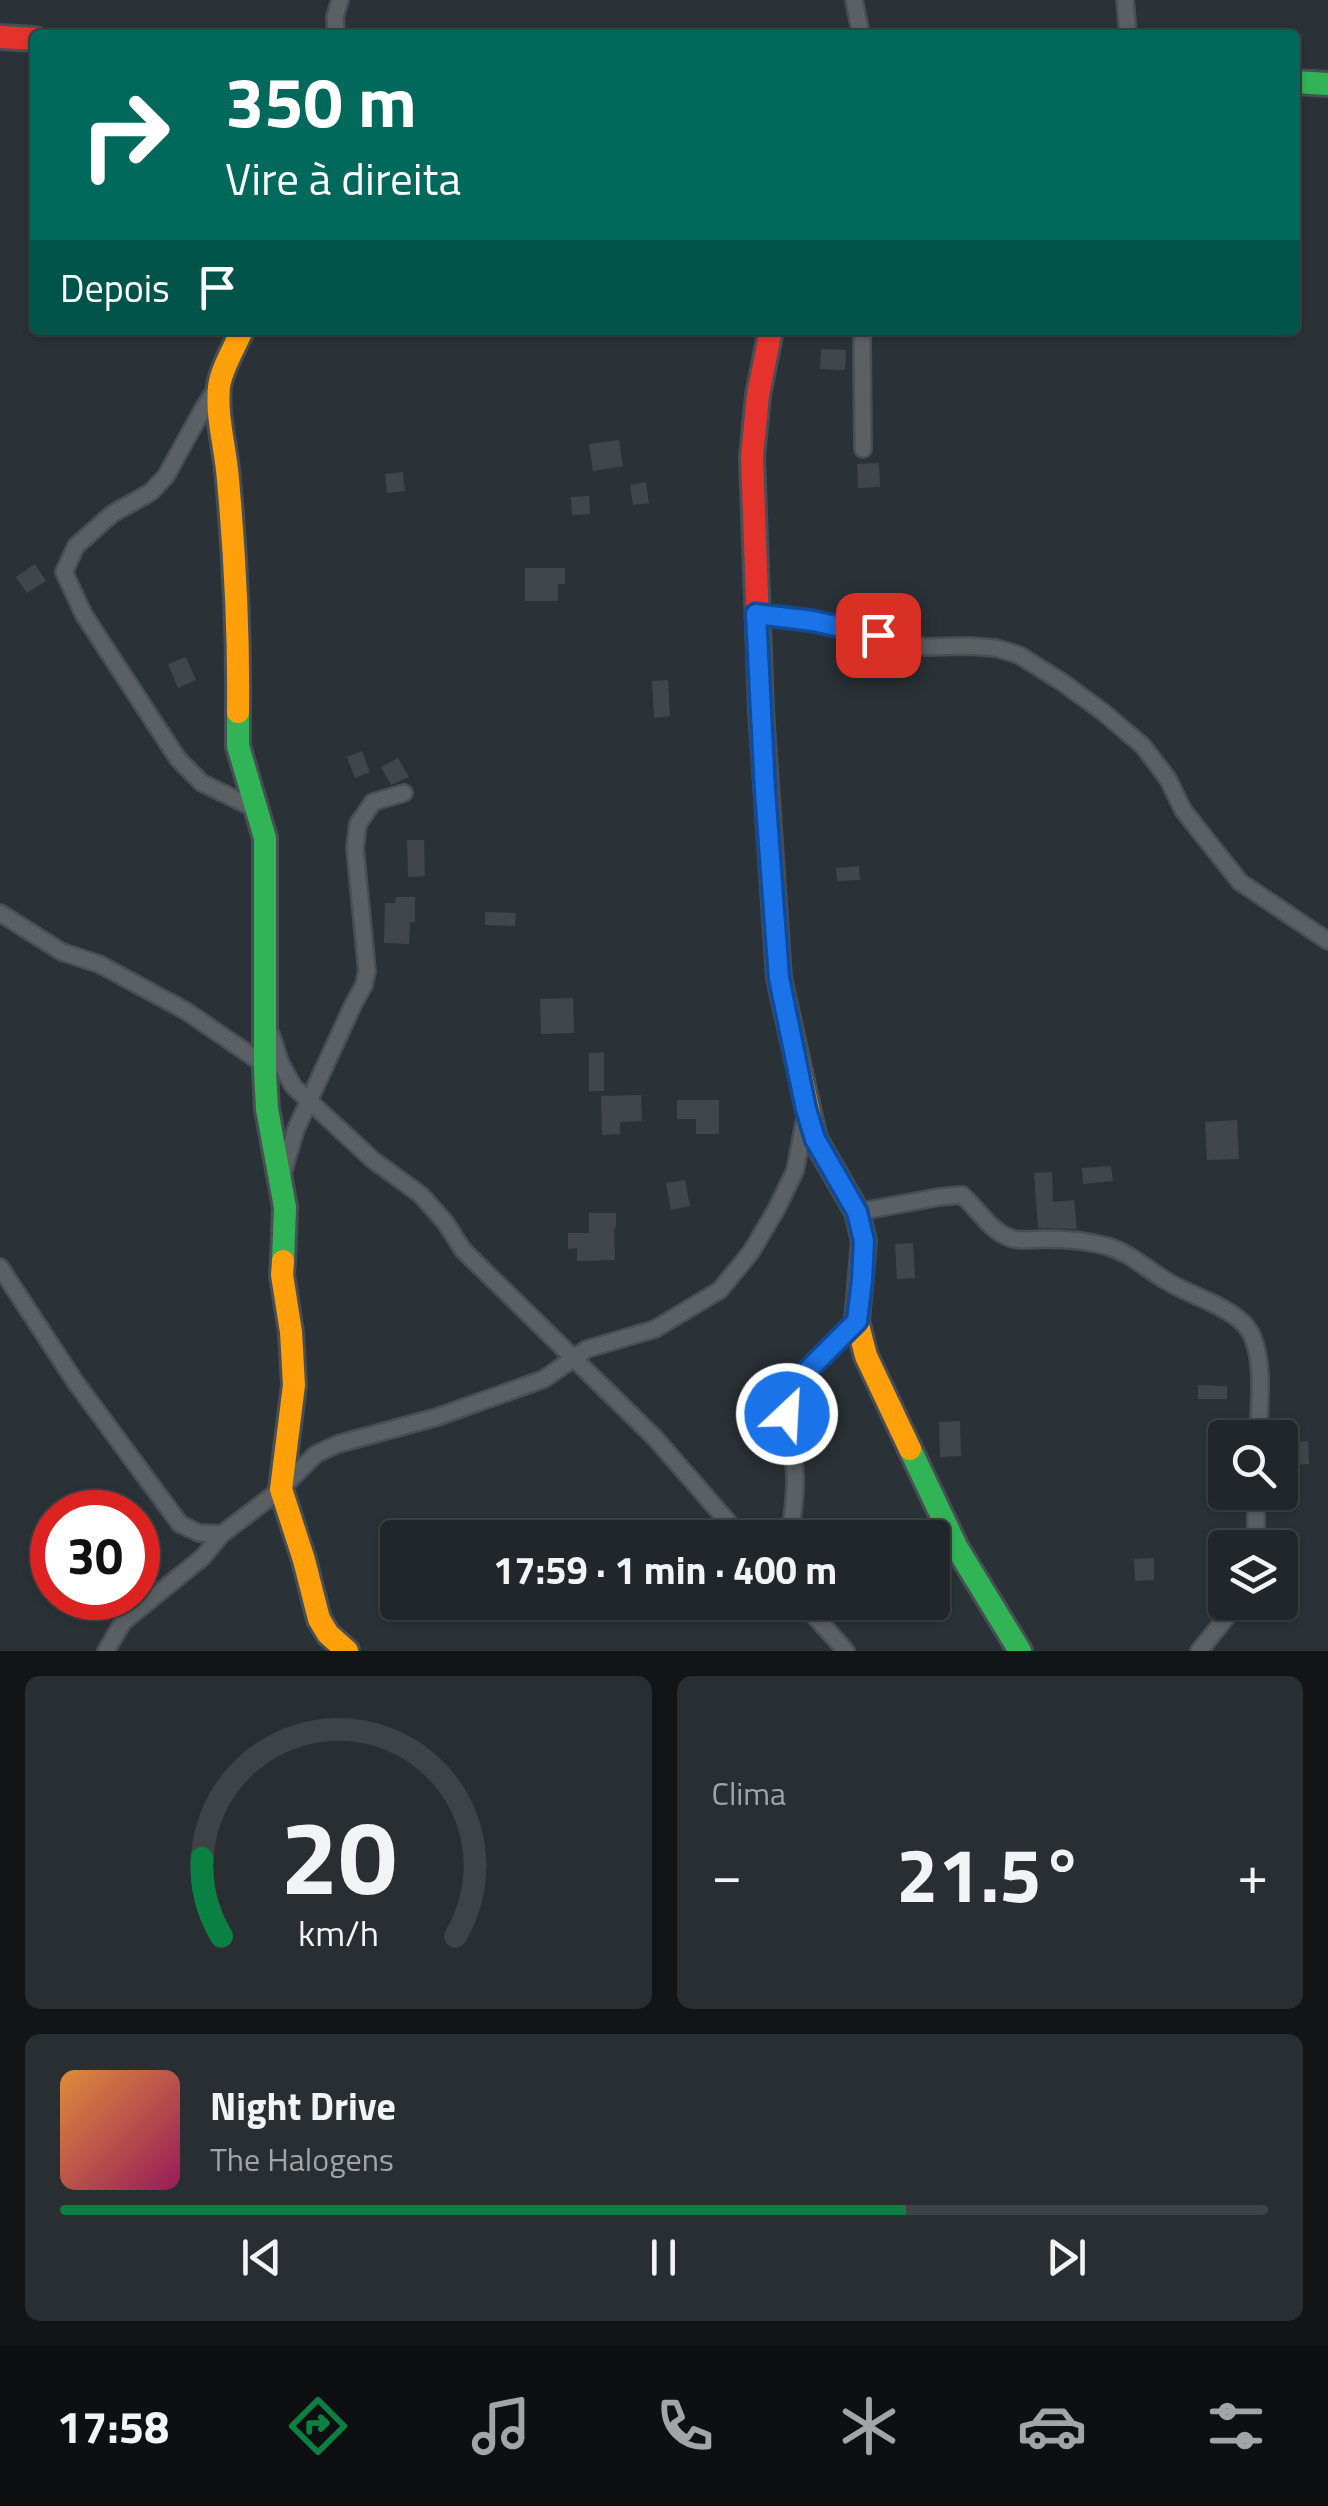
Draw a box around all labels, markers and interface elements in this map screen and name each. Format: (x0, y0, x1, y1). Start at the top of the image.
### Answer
text: 350 m (225, 48, 417, 154)
icon: right (60, 70, 190, 200)
text: Vire à direita (225, 144, 461, 212)
text: Depois (60, 259, 170, 317)
icon: arrive (190, 260, 245, 315)
pin (836, 593, 921, 678)
icon: arrive (851, 608, 906, 663)
position arrow (735, 1362, 839, 1466)
map controls (1208, 1420, 1298, 1620)
button: search (1208, 1420, 1298, 1510)
speed limit sign: 30 (30, 1490, 160, 1620)
button: layers (1208, 1530, 1298, 1620)
text: 17:59 · 1 min · 400 m (493, 1541, 837, 1599)
text: Clima (712, 1769, 786, 1817)
text: 20 (280, 1776, 396, 1934)
text: 21.5° (896, 1817, 1083, 1931)
text: − (712, 1832, 742, 1915)
text: + (1237, 1832, 1268, 1915)
text: km/h (298, 1905, 379, 1960)
text: Night Drive (210, 2077, 396, 2135)
text: The Halogens (210, 2135, 394, 2183)
icon: previous (234, 2230, 289, 2285)
icon: pause (636, 2230, 691, 2285)
icon: next (1039, 2230, 1094, 2285)
icon: directions (283, 2391, 353, 2461)
icon: music (466, 2391, 536, 2461)
icon: phone (650, 2391, 720, 2461)
icon: climate (834, 2391, 904, 2461)
icon: car (1017, 2391, 1087, 2461)
icon: filters (1201, 2391, 1271, 2461)
text: 17:58 (57, 2392, 169, 2460)

